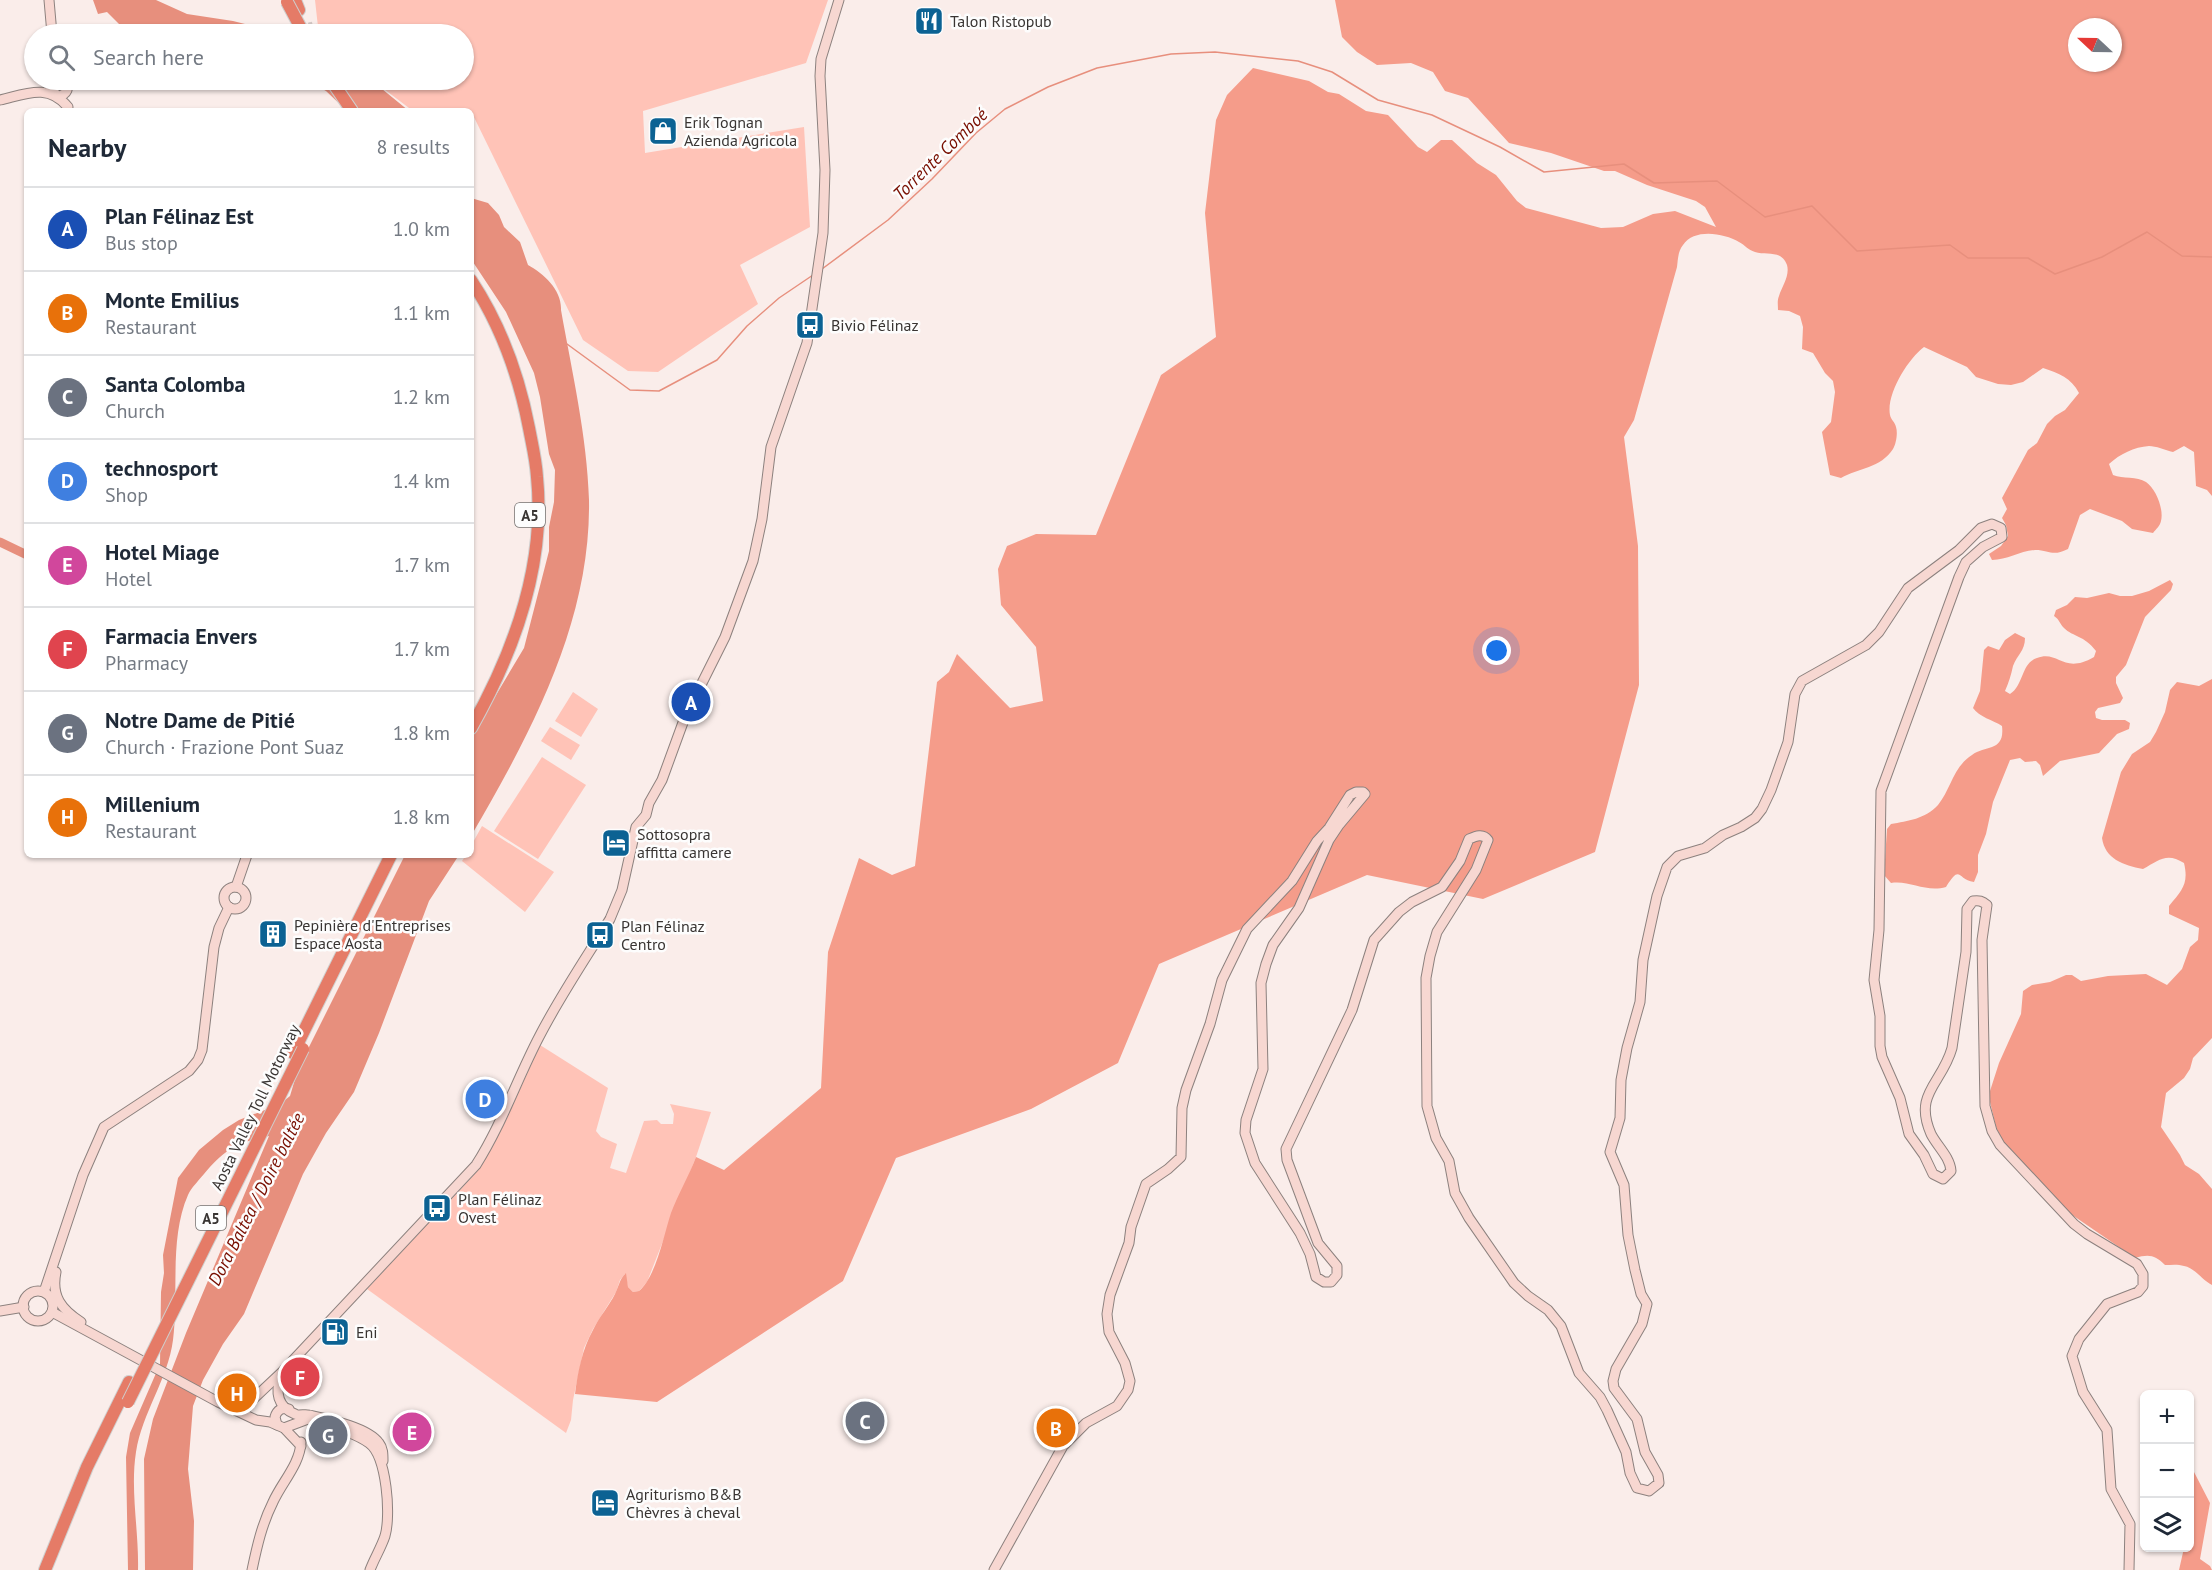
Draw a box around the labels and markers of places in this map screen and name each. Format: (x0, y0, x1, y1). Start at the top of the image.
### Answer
restaurant icon: Talon Ristopub (913, 5, 945, 37)
place label: Talon Ristopub (950, 11, 1052, 31)
place label: Erik Tognan Azienda Agricola (684, 112, 797, 150)
shop icon: Erik Tognan Azienda Agricola (647, 115, 679, 147)
bus stop icon: Bivio Félinaz (794, 309, 826, 341)
place label: Bivio Félinaz (831, 315, 919, 335)
pin: A (672, 680, 710, 724)
place label: Sottosopra affitta camere (637, 824, 732, 862)
hotel icon: Sottosopra affitta camere (600, 827, 632, 859)
place label: Pepinière d'Entreprises Espace Aosta (294, 915, 451, 953)
place label: Plan Félinaz Centro (621, 916, 705, 954)
building icon: Pepinière d'Entreprises Espace Aosta (257, 918, 289, 950)
bus stop icon: Plan Félinaz Centro (584, 919, 616, 951)
pin: D (466, 1076, 504, 1122)
place label: Plan Félinaz Ovest (458, 1189, 542, 1227)
bus stop icon: Plan Félinaz Ovest (421, 1192, 453, 1224)
fuel station icon: Eni (319, 1316, 351, 1348)
place label: Eni (356, 1322, 378, 1342)
pin: F (280, 1354, 320, 1400)
pin: H (218, 1370, 256, 1416)
pin: C (846, 1398, 884, 1444)
pin: B (1036, 1406, 1076, 1450)
pin: E (392, 1410, 432, 1454)
pin: G (308, 1412, 348, 1458)
place label: Agriturismo B&B Chèvres à cheval (626, 1484, 742, 1522)
hotel icon: Agriturismo B&B Chèvres à cheval (589, 1487, 621, 1519)

